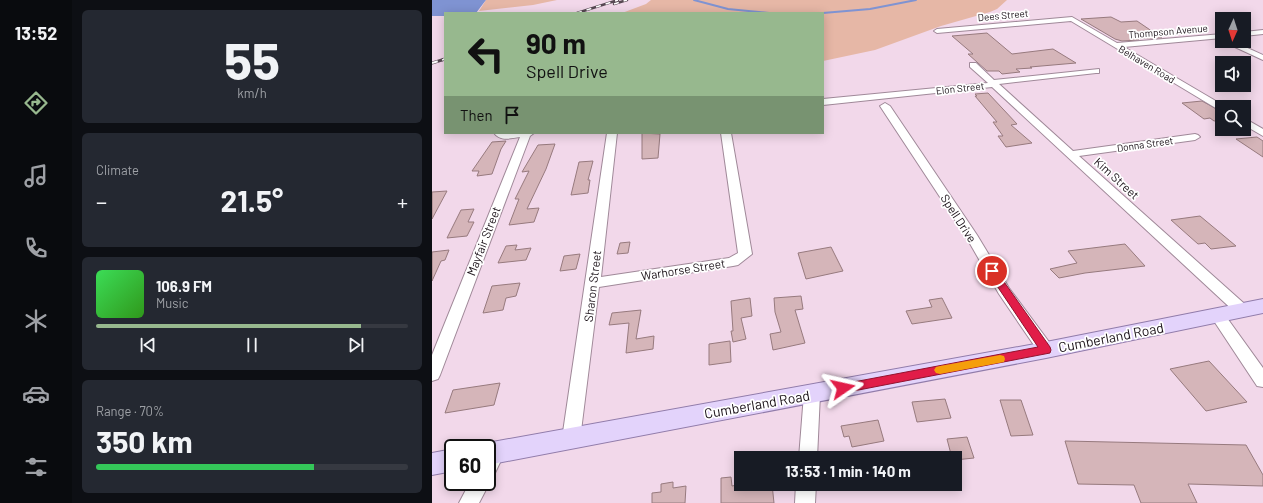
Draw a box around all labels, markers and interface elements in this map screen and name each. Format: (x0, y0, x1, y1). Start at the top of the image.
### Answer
street label: Dees Street (977, 7, 1029, 23)
north arrow (1215, 12, 1251, 48)
map controls (1215, 12, 1251, 136)
text: 13:52 (15, 22, 57, 44)
street label: Thompson Avenue (1128, 22, 1208, 40)
text: 90 m (526, 26, 586, 60)
text: 55 (224, 28, 280, 90)
icon: left (460, 28, 512, 80)
street label: Belhaven Road (1117, 42, 1177, 86)
button: sound (1215, 56, 1251, 92)
text: Spell Drive (526, 60, 608, 82)
street label: Elon Street (935, 79, 985, 97)
text: km/h (237, 85, 267, 101)
icon: directions (22, 89, 50, 117)
button: search (1215, 100, 1251, 136)
icon: arrive (501, 104, 523, 126)
text: Then (460, 106, 493, 124)
street label: Donna Street (1116, 134, 1174, 154)
street label: Kim Street (1092, 154, 1142, 202)
icon: music (22, 162, 50, 190)
text: Climate (96, 162, 139, 178)
text: 21.5° (221, 182, 283, 218)
text: − (96, 188, 107, 214)
text: + (397, 188, 408, 214)
street label: Spell Drive (938, 191, 980, 245)
street label: Mayfair Street (463, 204, 503, 278)
icon: phone (22, 234, 50, 262)
street label: Sharon Street (581, 249, 603, 323)
pin (975, 254, 1009, 288)
street label: Warhorse Street (640, 255, 726, 283)
icon: arrive (981, 260, 1003, 282)
text: 106.9 FM (156, 277, 212, 295)
text: Music (156, 295, 189, 311)
icon: climate (22, 307, 50, 335)
street label: Cumberland Road (1057, 318, 1165, 356)
icon: previous (137, 334, 159, 356)
icon: pause (241, 334, 263, 356)
icon: next (345, 334, 367, 356)
position arrow (822, 367, 864, 409)
icon: car (22, 380, 50, 408)
street label: Cumberland Road (703, 386, 811, 422)
text: Range · 70% (96, 403, 164, 419)
text: 350 km (96, 423, 193, 459)
speed limit sign: 60 (444, 439, 496, 491)
icon: filters (22, 453, 50, 481)
text: 13:53 · 1 min · 140 m (785, 462, 911, 480)

